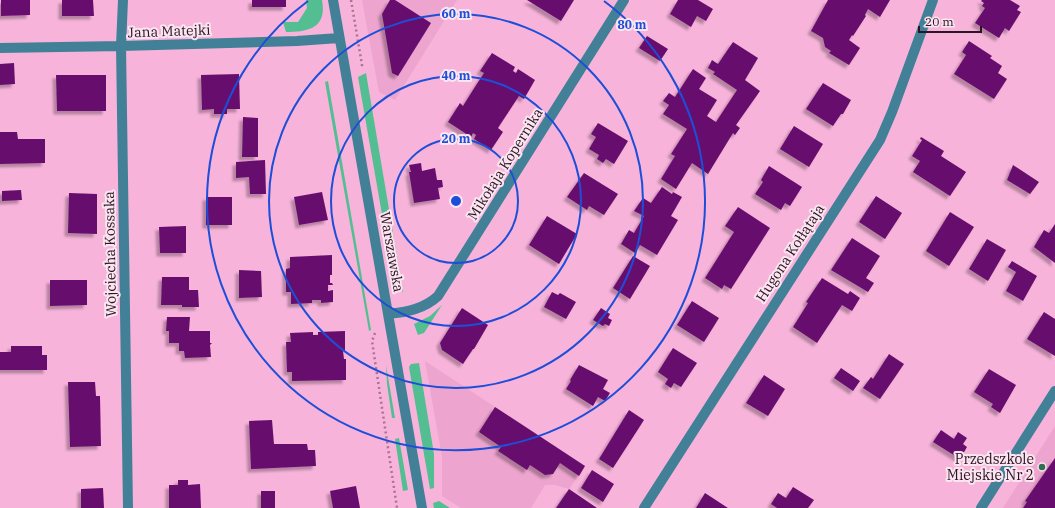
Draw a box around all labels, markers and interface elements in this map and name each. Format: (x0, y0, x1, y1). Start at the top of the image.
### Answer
text: 60 m (442, 6, 471, 21)
scale bar (919, 8, 981, 34)
text: 20 m (925, 14, 954, 29)
text: 80 m (618, 17, 647, 32)
street label: Jana Matejki (127, 21, 211, 41)
text: 40 m (442, 68, 471, 83)
street label: Mikołaja Kopernika (463, 104, 547, 223)
text: 20 m (442, 131, 471, 146)
street label: Wojciecha Kossaka (100, 191, 120, 317)
centre of rings (449, 194, 463, 208)
street label: Hugona Kołłątaja (752, 200, 829, 305)
street label: Warszawska (376, 210, 408, 294)
place label: Przedszkole Miejskie Nr 2 (947, 450, 1034, 484)
marker: Przedszkole Miejskie Nr 2 (1037, 462, 1047, 472)

